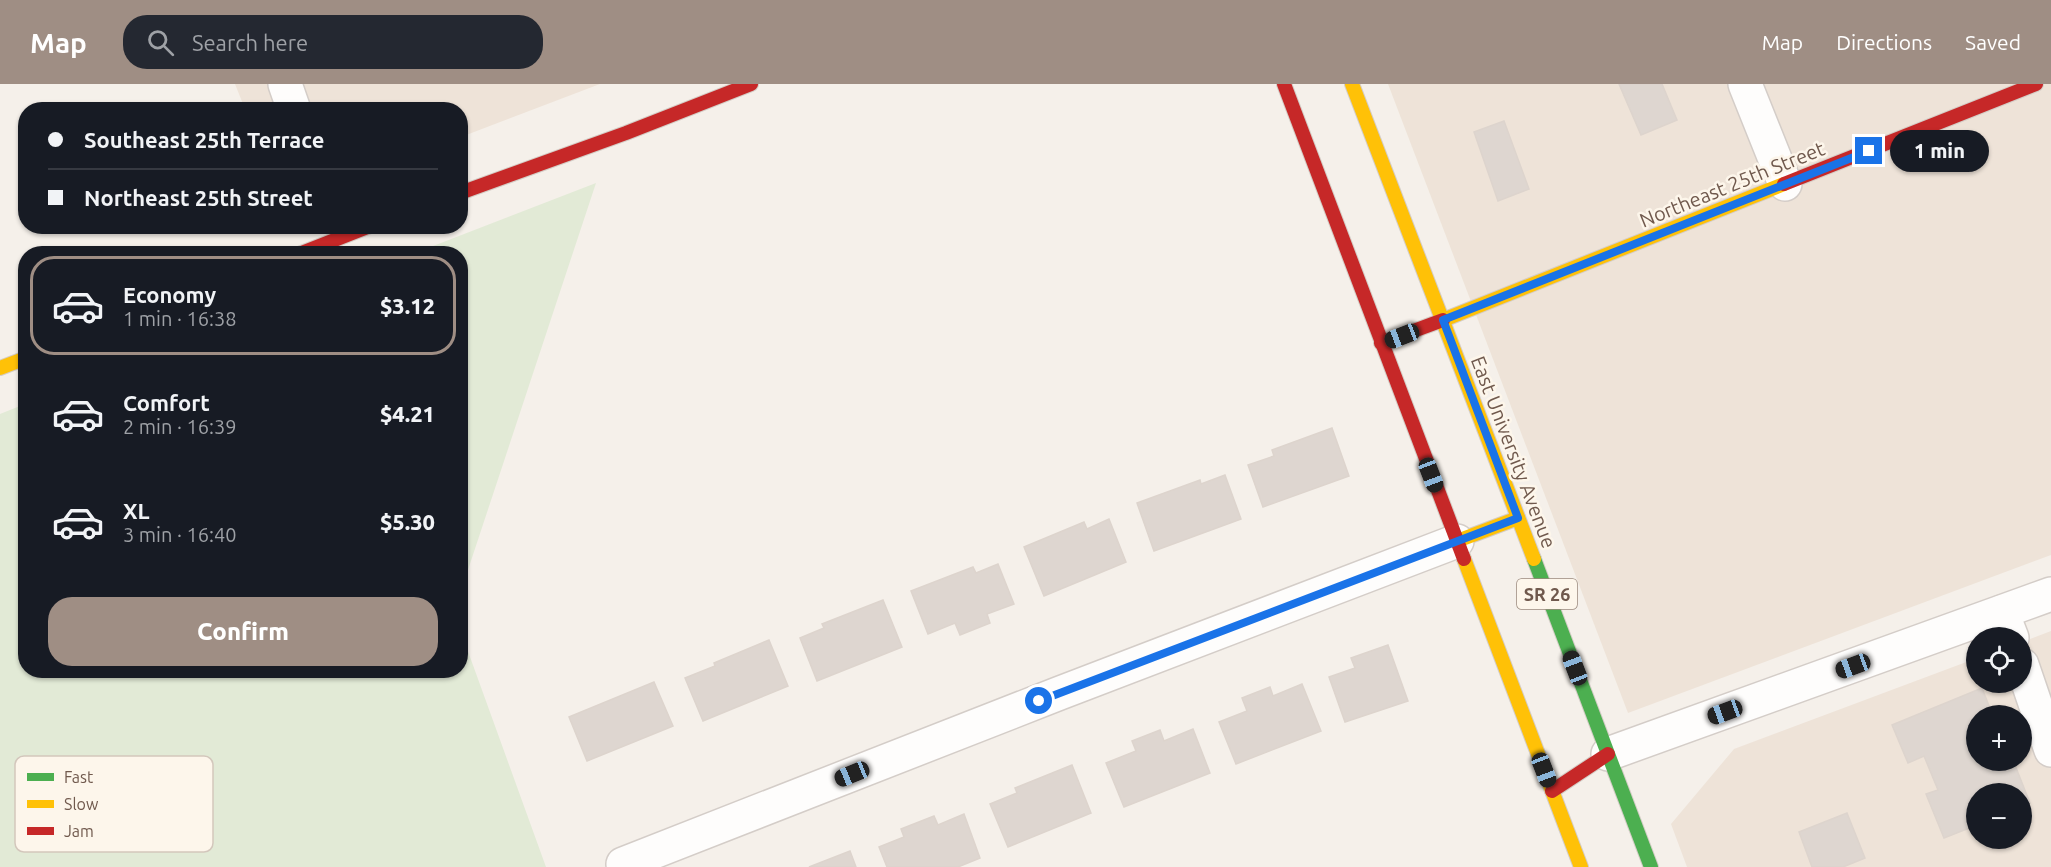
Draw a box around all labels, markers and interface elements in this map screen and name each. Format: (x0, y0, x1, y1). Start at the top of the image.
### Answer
search box (123, 15, 543, 69)
icon: search (144, 26, 177, 59)
text: Map (30, 27, 87, 58)
text: Search here (192, 30, 308, 55)
text: Map (1762, 30, 1803, 54)
text: Directions (1836, 30, 1932, 54)
text: Saved (1965, 30, 2021, 54)
text: Southeast 25th Terrace (84, 127, 324, 152)
callout: 1 min (1890, 130, 1989, 172)
street label: Northeast 25th Street (1636, 136, 1828, 232)
route end (1855, 137, 1882, 164)
text: 1 min (1914, 139, 1965, 162)
text: Northeast 25th Street (84, 185, 313, 210)
icon: car (51, 279, 105, 333)
text: Economy (123, 282, 216, 307)
text: $3.12 (380, 293, 435, 318)
text: 1 min · 16:38 (123, 307, 237, 330)
car (1382, 321, 1422, 351)
street label: East University Avenue (1467, 353, 1561, 551)
icon: car (51, 387, 105, 441)
text: Comfort (123, 390, 210, 415)
text: $4.21 (380, 401, 435, 426)
text: 2 min · 16:39 (123, 415, 237, 438)
car (1416, 455, 1446, 495)
icon: car (51, 495, 105, 549)
text: XL (123, 498, 150, 523)
text: $5.30 (380, 509, 435, 534)
text: 3 min · 16:40 (123, 523, 237, 546)
road number: SR 26 (1517, 579, 1577, 609)
button: Confirm (48, 597, 438, 666)
map controls (1966, 627, 2032, 849)
button: locate (1966, 627, 2032, 693)
car (1560, 648, 1590, 688)
car (1833, 651, 1873, 681)
route start (1025, 687, 1052, 714)
car (1705, 697, 1745, 727)
button: + (1966, 705, 2032, 771)
car (1529, 750, 1559, 790)
legend (15, 756, 213, 852)
car (832, 759, 872, 789)
text: Fast (64, 768, 94, 786)
button: − (1966, 783, 2032, 849)
text: Slow (64, 795, 99, 813)
text: Jam (64, 822, 94, 840)

